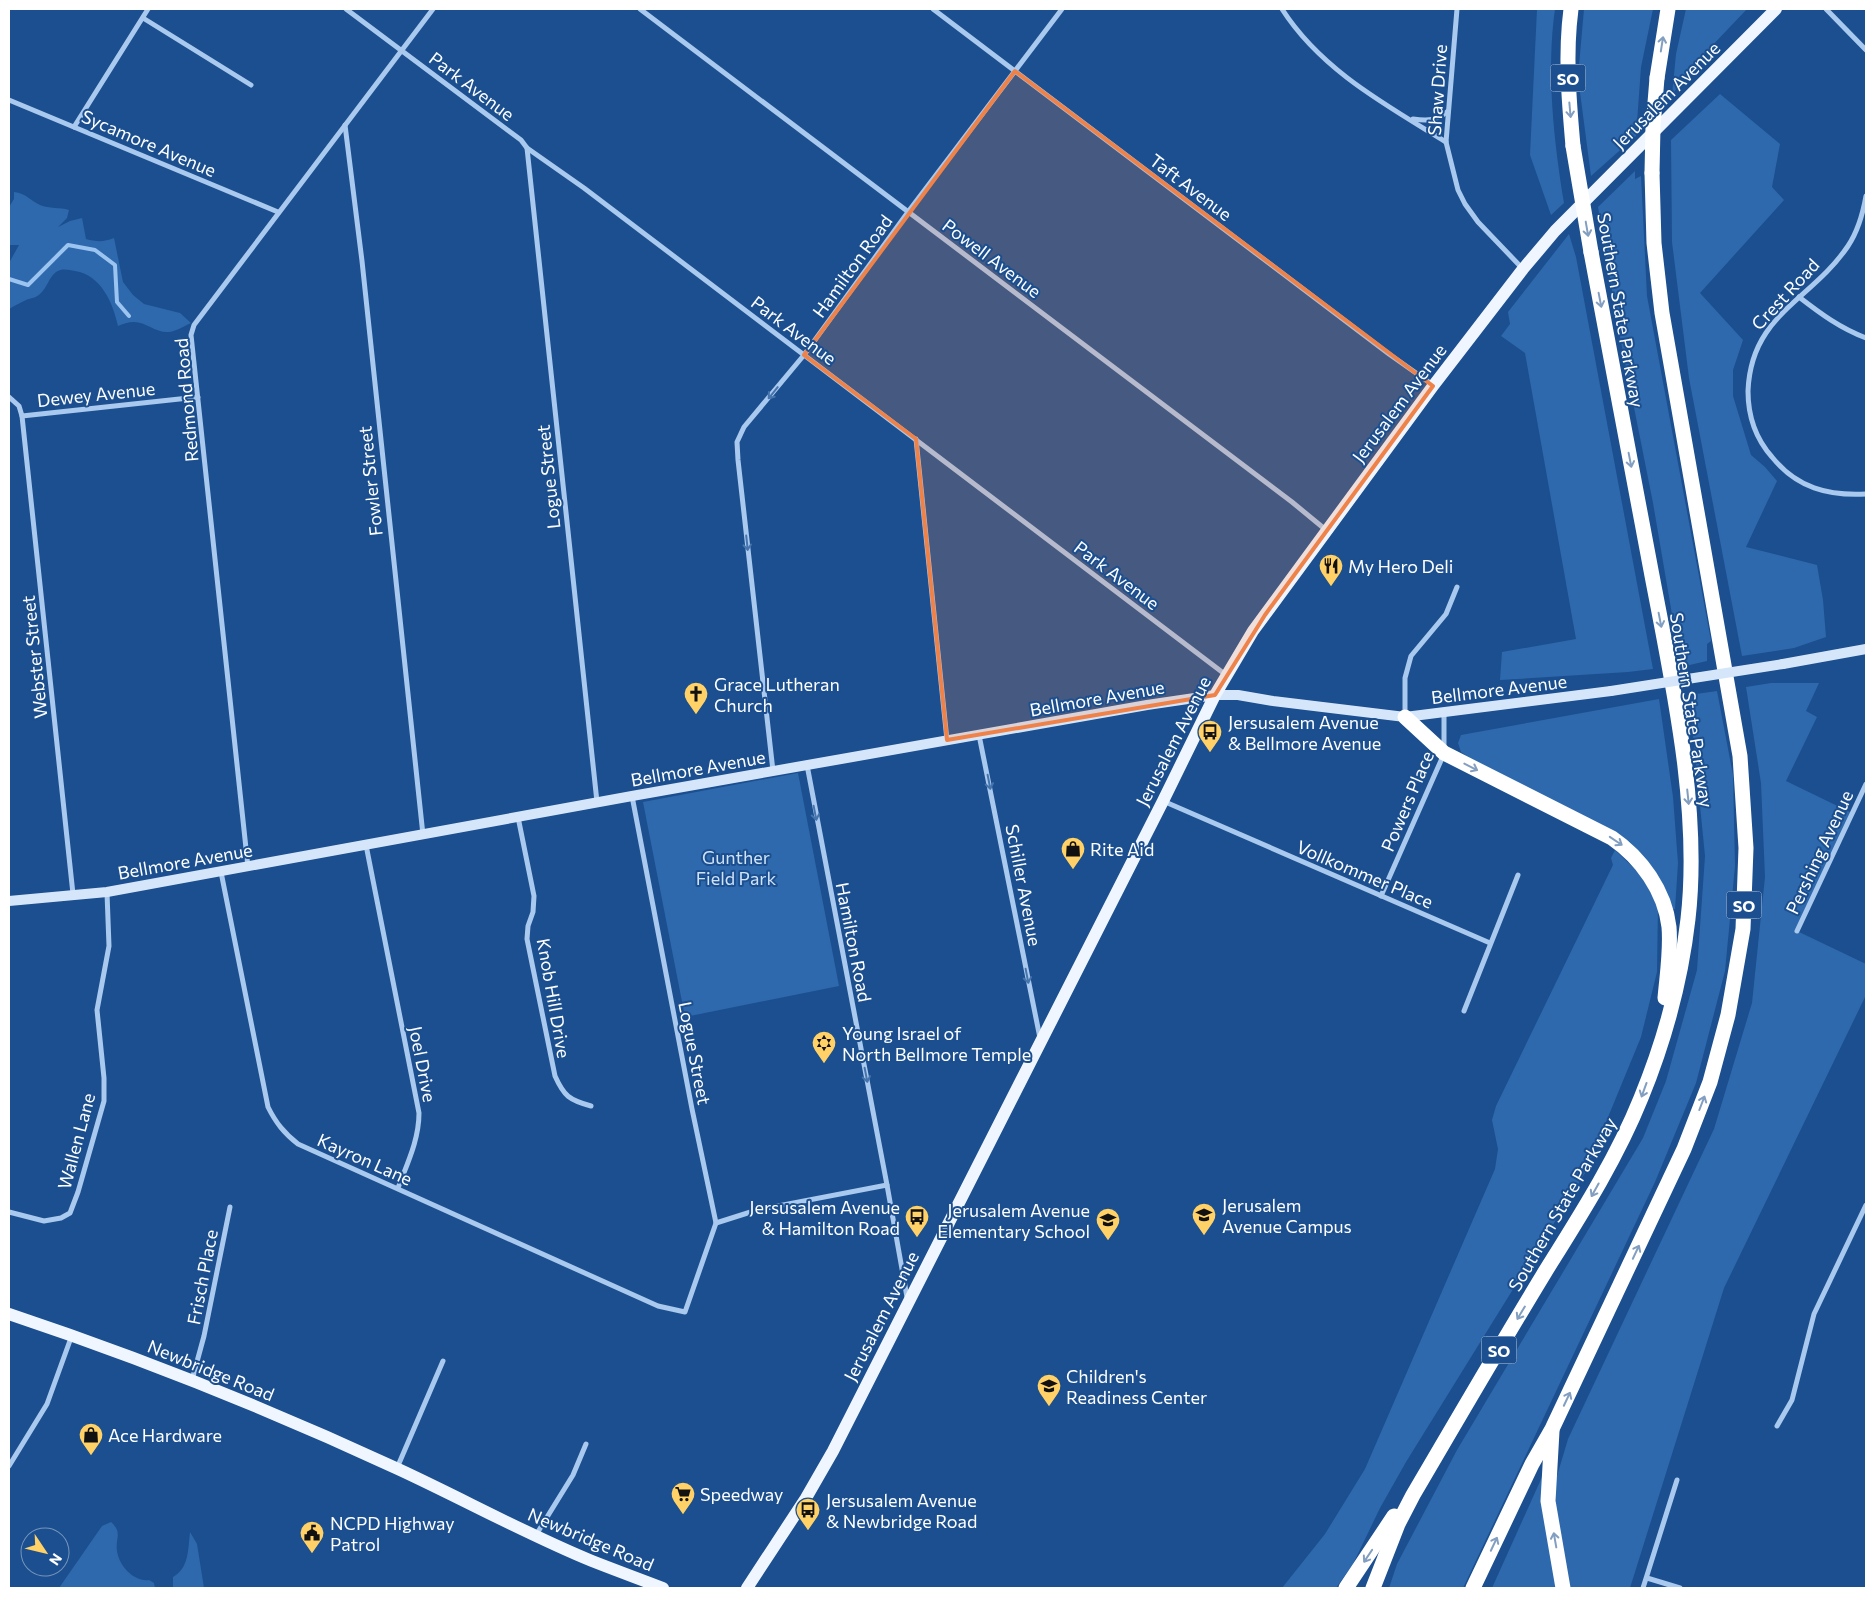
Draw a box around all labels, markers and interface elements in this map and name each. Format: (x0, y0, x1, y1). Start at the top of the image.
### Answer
one-way arrow (1657, 36, 1667, 52)
street label: Jerusalem Avenue (1608, 37, 1724, 153)
street label: Shaw Drive (1423, 44, 1451, 136)
street label: Park Avenue (425, 47, 519, 125)
road number: SO (1550, 64, 1586, 92)
one-way arrow (1565, 102, 1574, 118)
street label: Sycamore Avenue (79, 105, 219, 181)
street label: Taft Avenue (1146, 149, 1236, 225)
street label: Hamilton Road (807, 210, 897, 322)
street label: Southern State Parkway (1593, 211, 1649, 409)
street label: Powell Avenue (938, 214, 1046, 302)
one-way arrow (1583, 221, 1593, 237)
street label: Crest Road (1746, 254, 1824, 334)
street label: Park Avenue (747, 291, 841, 369)
one-way arrow (1596, 292, 1606, 308)
street label: Redmond Road (170, 337, 202, 463)
street label: Jerusalem Avenue (1347, 339, 1451, 467)
street label: Dewey Avenue (36, 377, 156, 411)
one-way arrow (767, 386, 778, 399)
street label: Logue Street (532, 424, 564, 530)
street label: Fowler Street (353, 425, 387, 537)
one-way arrow (1626, 451, 1635, 467)
one-way arrow (742, 534, 752, 550)
street label: Park Avenue (1070, 536, 1164, 614)
restaurant icon: My Hero Deli (1318, 553, 1344, 587)
place label: My Hero Deli (1348, 555, 1453, 577)
street label: Webster Street (17, 594, 51, 720)
one-way arrow (1656, 611, 1665, 627)
street label: Southern State Parkway (1666, 611, 1718, 809)
street label: Bellmore Avenue (1430, 670, 1568, 708)
street label: Jerusalem Avenue (1131, 672, 1215, 810)
place label: Grace Lutheran Church (714, 673, 840, 716)
street label: Bellmore Avenue (1028, 675, 1166, 721)
church icon: Grace Lutheran Church (683, 681, 709, 715)
place label: Jersusalem Avenue & Bellmore Avenue (1228, 711, 1381, 754)
bus stop icon: Jersusalem Avenue & Bellmore Avenue (1197, 719, 1223, 753)
street label: Bellmore Avenue (629, 745, 767, 791)
street label: Powers Place (1376, 747, 1438, 855)
one-way arrow (1463, 763, 1478, 772)
one-way arrow (985, 774, 995, 790)
street label: Pershing Avenue (1781, 787, 1857, 917)
one-way arrow (1683, 789, 1693, 805)
one-way arrow (811, 804, 821, 820)
street label: Schiller Avenue (1001, 822, 1047, 948)
street label: Vollkommer Place (1293, 835, 1437, 913)
shop icon: Rite Aid (1060, 836, 1086, 870)
one-way arrow (1608, 836, 1622, 846)
street label: Bellmore Avenue (116, 838, 254, 884)
place label: Rite Aid (1090, 838, 1154, 860)
park label: Gunther Field Park (696, 846, 777, 889)
street label: Hamilton Road (832, 880, 876, 1004)
road number: SO (1726, 892, 1762, 918)
street label: Knob Hill Drive (533, 936, 575, 1060)
one-way arrow (1023, 967, 1033, 983)
street label: Logue Street (674, 1000, 716, 1106)
place label: Young Israel of North Bellmore Temple (842, 1022, 1031, 1065)
street label: Joel Drive (405, 1024, 441, 1104)
synagogue icon: Young Israel of North Bellmore Temple (811, 1030, 837, 1064)
one-way arrow (862, 1067, 871, 1083)
one-way arrow (1639, 1082, 1648, 1097)
street label: Wallen Lane (53, 1090, 99, 1192)
one-way arrow (1698, 1096, 1707, 1111)
street label: Southern State Parkway (1503, 1113, 1621, 1295)
street label: Kayron Lane (314, 1128, 416, 1190)
one-way arrow (1590, 1183, 1600, 1198)
place label: Jerusalem Avenue Campus (1222, 1194, 1352, 1237)
place label: Jersusalem Avenue & Hamilton Road (749, 1196, 900, 1239)
place label: Jerusalem Avenue Elementary School (937, 1199, 1090, 1242)
school or university icon: Jerusalem Avenue Campus (1191, 1202, 1217, 1236)
bus stop icon: Jersusalem Avenue & Hamilton Road (904, 1204, 930, 1238)
school or university icon: Jerusalem Avenue Elementary School (1095, 1207, 1121, 1241)
street label: Frisch Place (182, 1228, 222, 1326)
one-way arrow (1631, 1245, 1641, 1260)
street label: Jerusalem Avenue (839, 1247, 923, 1385)
one-way arrow (1515, 1306, 1525, 1320)
street label: Newbridge Road (144, 1335, 278, 1405)
road number: SO (1482, 1336, 1516, 1364)
place label: Children's Readiness Center (1066, 1365, 1207, 1408)
school or university icon: Children's Readiness Center (1036, 1373, 1062, 1407)
one-way arrow (1562, 1392, 1572, 1407)
shop icon: Ace Hardware (78, 1422, 104, 1456)
place label: Ace Hardware (108, 1424, 222, 1446)
supermarket icon: Speedway (670, 1481, 696, 1515)
place label: Speedway (700, 1483, 783, 1505)
place label: Jersusalem Avenue & Newbridge Road (826, 1489, 977, 1532)
bus stop icon: Jersusalem Avenue & Newbridge Road (795, 1497, 821, 1531)
street label: Newbridge Road (525, 1503, 657, 1575)
place label: NCPD Highway Patrol (330, 1512, 455, 1555)
public building icon: NCPD Highway Patrol (299, 1520, 325, 1554)
north arrow (20, 1527, 70, 1577)
one-way arrow (1549, 1533, 1559, 1549)
one-way arrow (1490, 1537, 1499, 1552)
one-way arrow (1362, 1549, 1373, 1563)
text: N (46, 1551, 66, 1569)

